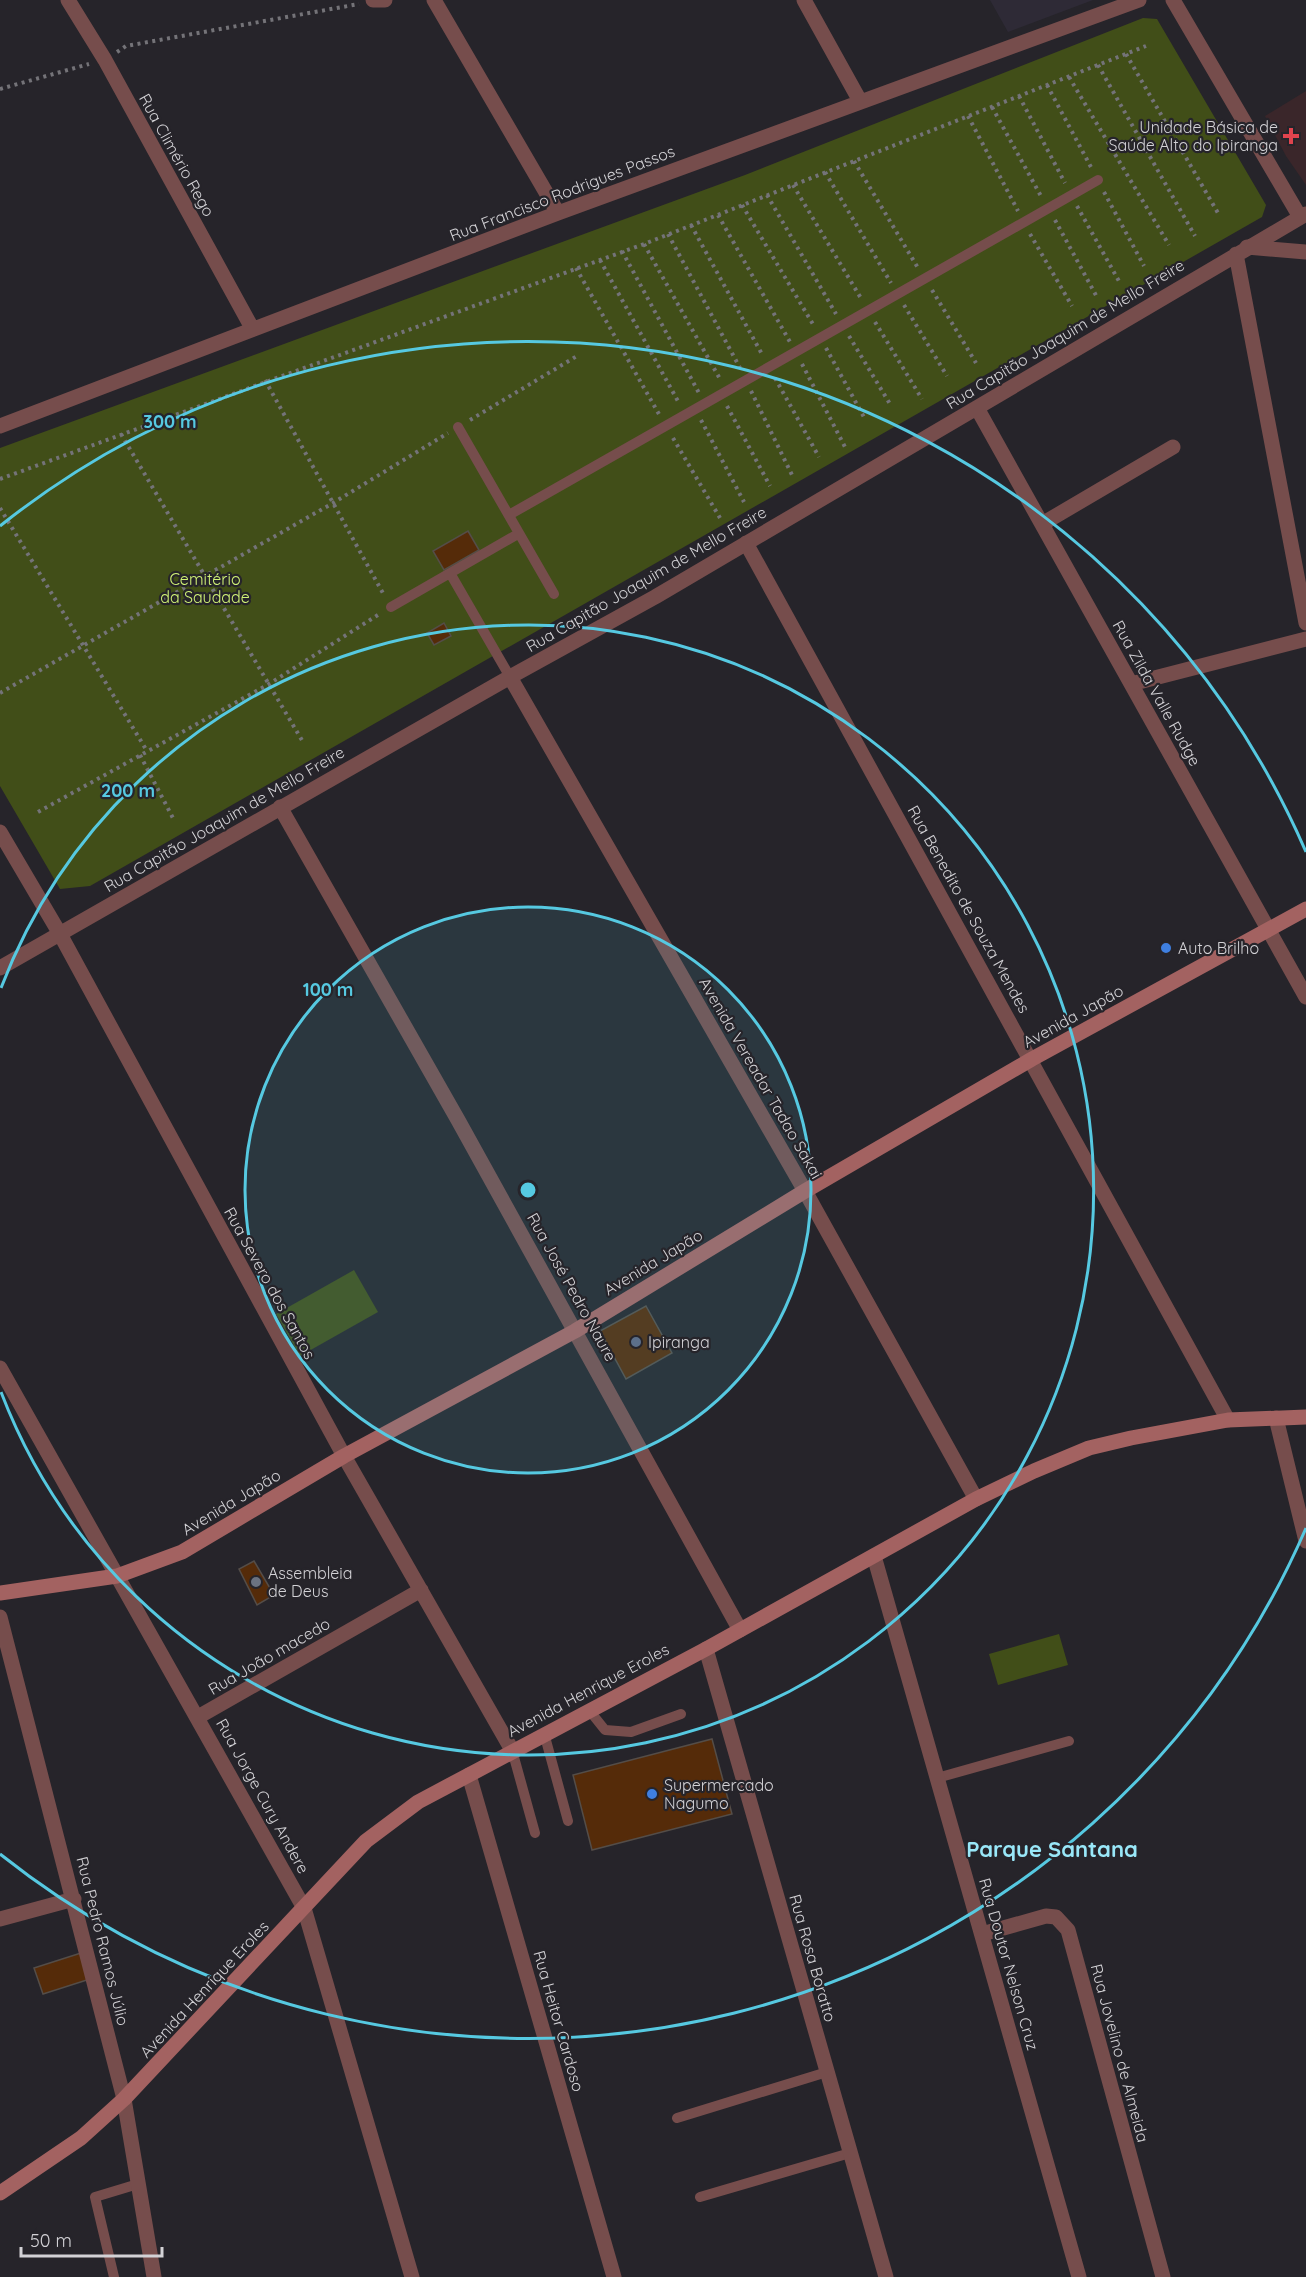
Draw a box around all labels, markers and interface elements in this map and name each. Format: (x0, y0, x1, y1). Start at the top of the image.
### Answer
street label: Rua Climério Rego (135, 90, 219, 220)
place label: Unidade Básica de Saúde Alto do Ipiranga (1109, 117, 1278, 155)
marker: Unidade Básica de Saúde Alto do Ipiranga (1282, 127, 1300, 145)
street label: Rua Francisco Rodrigues Passos (446, 141, 678, 245)
street label: Rua Capitão Joaquim de Mello Freire (942, 255, 1188, 413)
text: 300 m (143, 410, 197, 433)
street label: Rua Capitão Joaquim de Mello Freire (522, 502, 770, 656)
park label: Cemitério da Saudade (160, 569, 250, 607)
street label: Rua Zilda Valle Rudge (1109, 617, 1205, 769)
street label: Rua Capitão Joaquim de Mello Freire (100, 742, 348, 896)
text: 200 m (101, 779, 155, 802)
street label: Rua Benedito de Souza Mendes (903, 802, 1035, 1016)
place label: Auto Brilho (1178, 938, 1259, 958)
marker: Auto Brilho (1159, 941, 1173, 955)
street label: Avenida Vereador Tadao Sakai (695, 974, 827, 1182)
text: 100 m (303, 978, 353, 1001)
street label: Avenida Japão (1019, 980, 1127, 1052)
centre of rings (518, 1180, 538, 1200)
street label: Rua Severo dos Santos (220, 1204, 320, 1362)
street label: Rua José Pedro Naure (523, 1209, 621, 1365)
street label: Avenida Japão (600, 1225, 706, 1299)
place label: Ipiranga (648, 1332, 710, 1352)
marker: Ipiranga (629, 1335, 643, 1349)
street label: Avenida Japão (178, 1465, 284, 1539)
place label: Assembleia de Deus (268, 1563, 352, 1601)
marker: Assembleia de Deus (249, 1575, 263, 1589)
street label: Rua João macedo (205, 1613, 333, 1699)
street label: Avenida Henrique Eroles (504, 1639, 672, 1741)
street label: Rua Jorge Cury Andere (212, 1715, 314, 1877)
place label: Supermercado Nagumo (664, 1775, 774, 1813)
marker: Supermercado Nagumo (645, 1787, 659, 1801)
district label: Parque Santana (966, 1835, 1138, 1863)
street label: Rua Pedro Ramos Júlio (72, 1854, 134, 2028)
street label: Rua Doutor Nelson Cruz (975, 1876, 1043, 2052)
street label: Rua Rosa Boratto (785, 1892, 841, 2024)
street label: Avenida Henrique Eroles (135, 1916, 273, 2062)
street label: Rua Heitor Cardoso (529, 1948, 589, 2094)
street label: Rua Jovelino de Almeida (1087, 1962, 1153, 2144)
scale bar (21, 2220, 162, 2258)
text: 50 m (30, 2229, 72, 2252)

